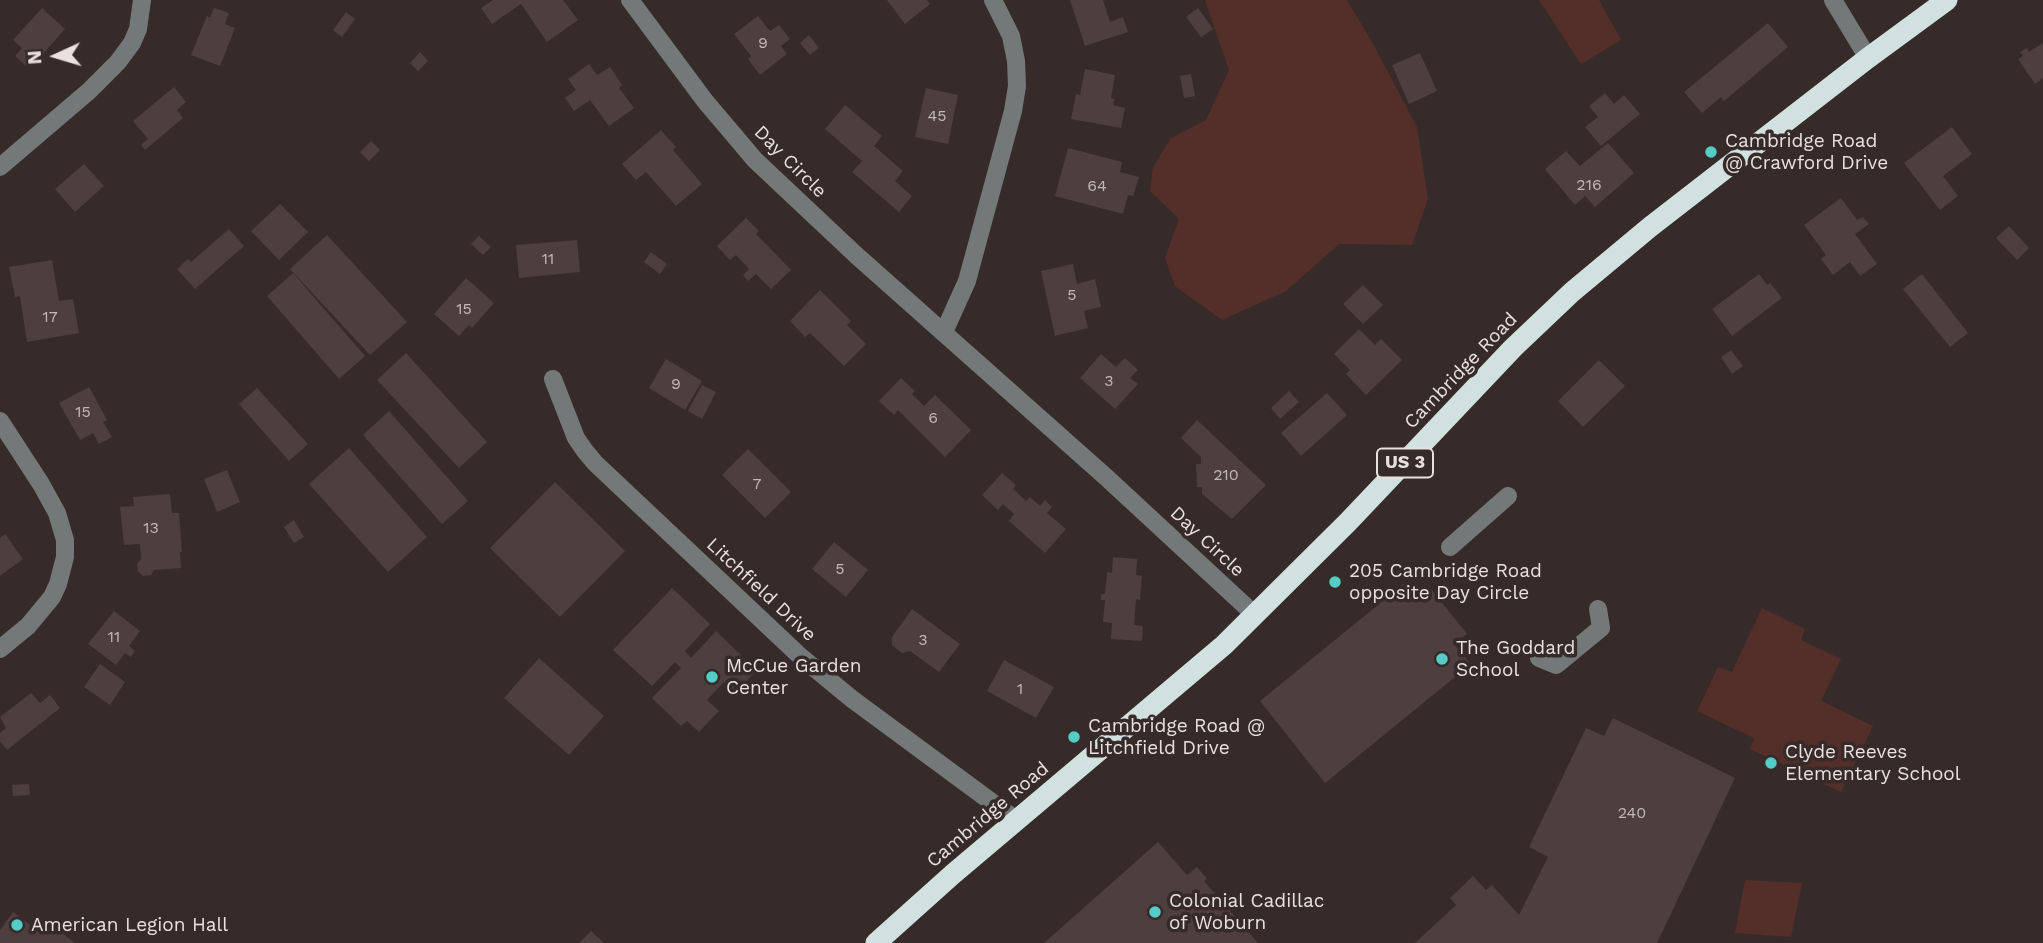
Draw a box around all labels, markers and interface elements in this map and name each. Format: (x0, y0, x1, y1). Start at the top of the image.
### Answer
north arrow (21, 21, 91, 91)
house number: 9 (758, 33, 768, 53)
text: N (23, 50, 47, 65)
house number: 45 (927, 106, 947, 126)
street label: Day Circle (749, 121, 831, 203)
place label: Cambridge Road @ Crawford Drive (1725, 130, 1888, 174)
marker: Cambridge Road @ Crawford Drive (1703, 144, 1719, 160)
house number: 216 (1576, 175, 1602, 195)
house number: 64 (1087, 176, 1107, 196)
house number: 11 (542, 249, 554, 269)
house number: 5 (1067, 285, 1077, 305)
house number: 15 (456, 299, 472, 319)
house number: 17 (42, 307, 58, 327)
street label: Cambridge Road (1400, 308, 1522, 434)
house number: 3 (1104, 371, 1114, 391)
house number: 9 (671, 374, 681, 394)
house number: 15 (75, 402, 91, 422)
house number: 6 (928, 408, 938, 428)
road number: US 3 (1377, 448, 1433, 477)
house number: 210 (1213, 465, 1239, 485)
house number: 7 (753, 474, 761, 494)
street label: Day Circle (1165, 502, 1249, 582)
house number: 13 (143, 518, 159, 538)
street label: Litchfield Drive (701, 533, 821, 647)
house number: 5 (835, 559, 845, 579)
place label: 205 Cambridge Road opposite Day Circle (1349, 560, 1542, 604)
marker: 205 Cambridge Road opposite Day Circle (1327, 574, 1343, 590)
house number: 11 (108, 627, 120, 647)
house number: 3 (918, 630, 928, 650)
place label: The Goddard School (1456, 637, 1575, 681)
marker: The Goddard School (1434, 651, 1450, 667)
place label: McCue Garden Center (726, 655, 861, 699)
marker: McCue Garden Center (704, 669, 720, 685)
house number: 1 (1017, 679, 1023, 699)
place label: Cambridge Road @ Litchfield Drive (1088, 715, 1265, 759)
marker: Cambridge Road @ Litchfield Drive (1066, 729, 1082, 745)
place label: Clyde Reeves Elementary School (1785, 741, 1961, 785)
marker: Clyde Reeves Elementary School (1763, 755, 1779, 771)
street label: Cambridge Road (922, 757, 1054, 873)
house number: 240 (1618, 803, 1646, 823)
place label: Colonial Cadillac of Woburn (1169, 890, 1324, 934)
marker: Colonial Cadillac of Woburn (1147, 904, 1163, 920)
place label: American Legion Hall (31, 914, 228, 936)
marker: American Legion Hall (9, 917, 25, 933)

